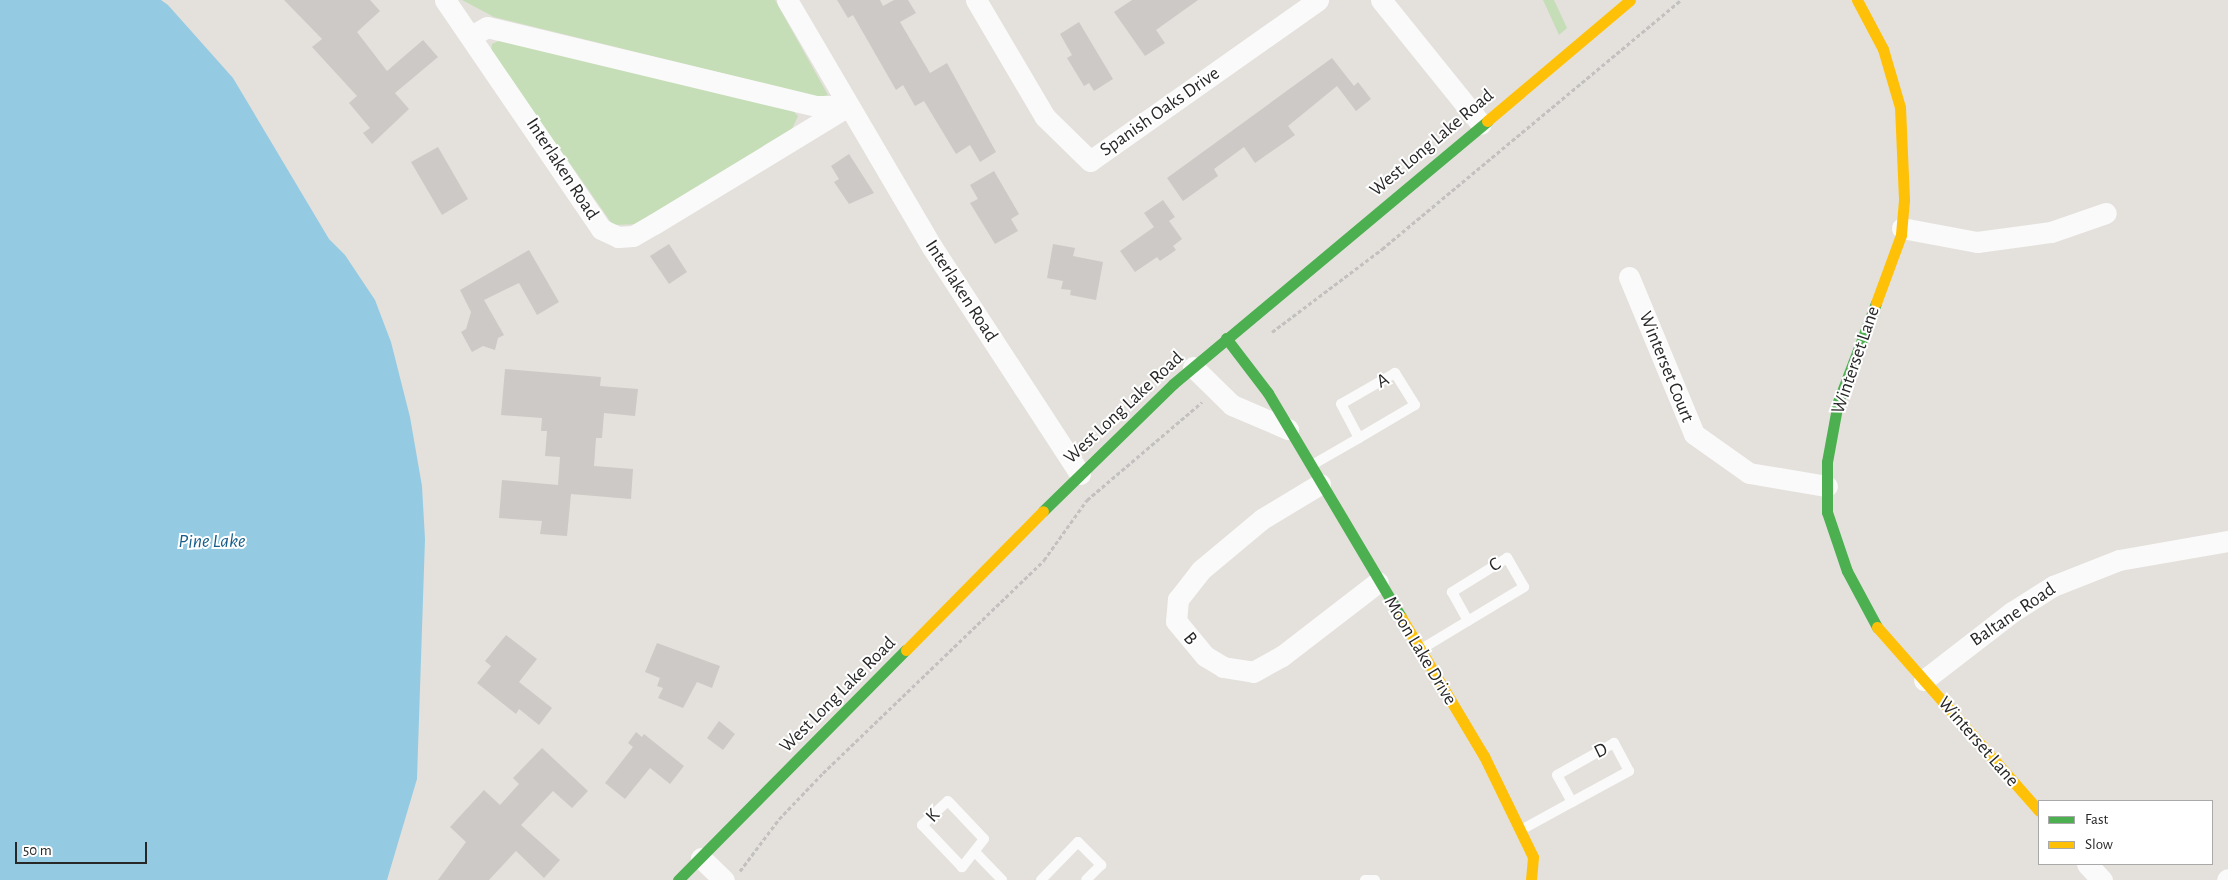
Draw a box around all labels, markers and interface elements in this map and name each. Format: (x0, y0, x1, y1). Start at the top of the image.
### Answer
street label: Spanish Oaks Drive (1096, 62, 1224, 162)
street label: West Long Lake Road (1365, 85, 1499, 201)
street label: Interlaken Road (521, 114, 603, 224)
street label: Interlaken Road (920, 236, 1002, 346)
street label: Winterset Lane (1827, 303, 1885, 417)
street label: Winterset Court (1633, 308, 1699, 426)
street label: West Long Lake Road (1060, 347, 1188, 469)
street label: A (1373, 368, 1393, 394)
water label: Pine Lake (178, 529, 246, 553)
street label: C (1485, 553, 1505, 577)
street label: Baltane Road (1966, 578, 2060, 652)
street label: Moon Lake Drive (1379, 593, 1461, 709)
street label: B (1178, 628, 1202, 650)
street label: West Long Lake Road (775, 632, 901, 758)
street label: Winterset Lane (1933, 692, 2023, 792)
street label: D (1590, 738, 1612, 764)
legend (2038, 800, 2213, 865)
street label: K (921, 804, 945, 828)
text: Fast (2085, 812, 2108, 827)
scale bar (18, 832, 150, 864)
text: Slow (2085, 837, 2113, 852)
text: 50 m (23, 843, 52, 858)

